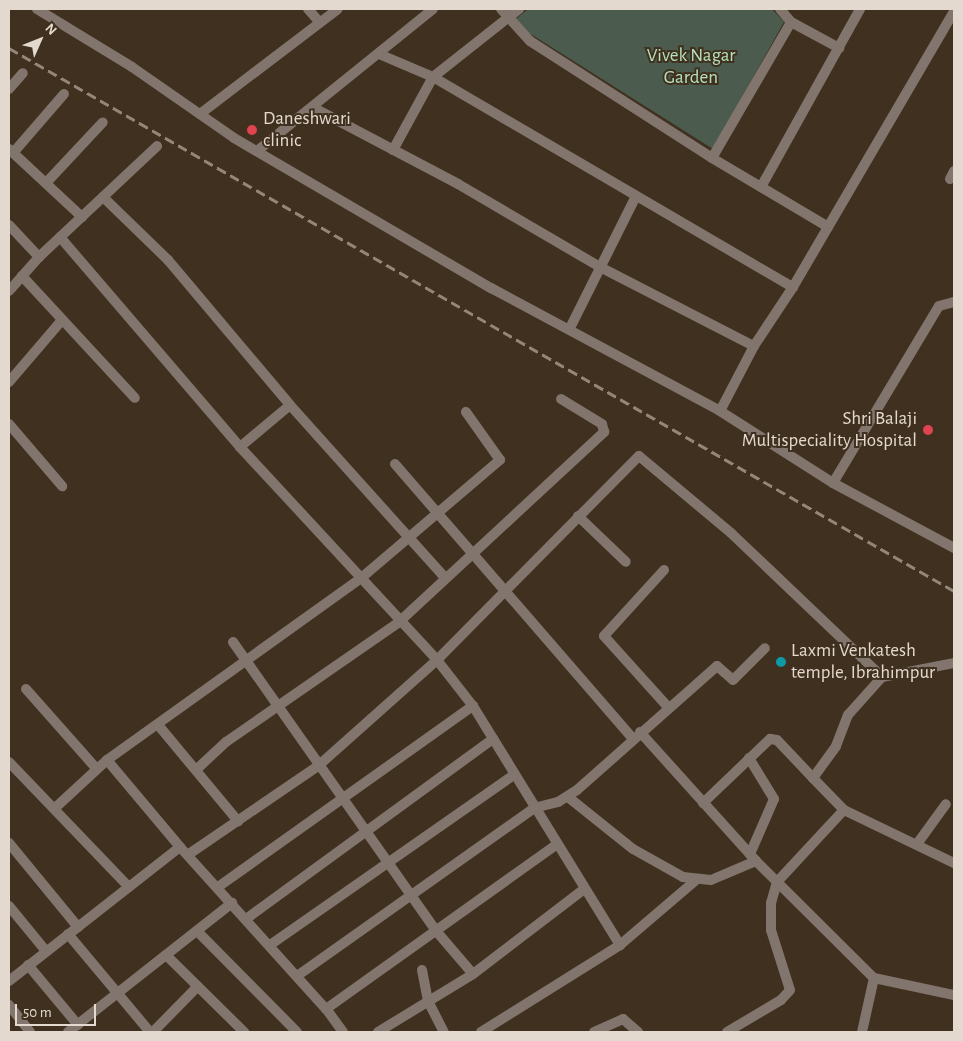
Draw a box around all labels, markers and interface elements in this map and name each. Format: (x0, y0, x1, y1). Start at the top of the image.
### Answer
north arrow (15, 15, 65, 65)
text: N (42, 21, 59, 38)
park label: Vivek Nagar Garden (647, 45, 735, 89)
place label: Daneshwari clinic (263, 108, 351, 152)
marker: Daneshwari clinic (245, 123, 259, 137)
place label: Shri Balaji Multispeciality Hospital (742, 408, 917, 452)
marker: Shri Balaji Multispeciality Hospital (921, 423, 935, 437)
place label: Laxmi Venkatesh temple, Ibrahimpur (791, 640, 935, 684)
marker: Laxmi Venkatesh temple, Ibrahimpur (775, 656, 787, 668)
scale bar (18, 994, 99, 1026)
text: 50 m (23, 1005, 52, 1020)

